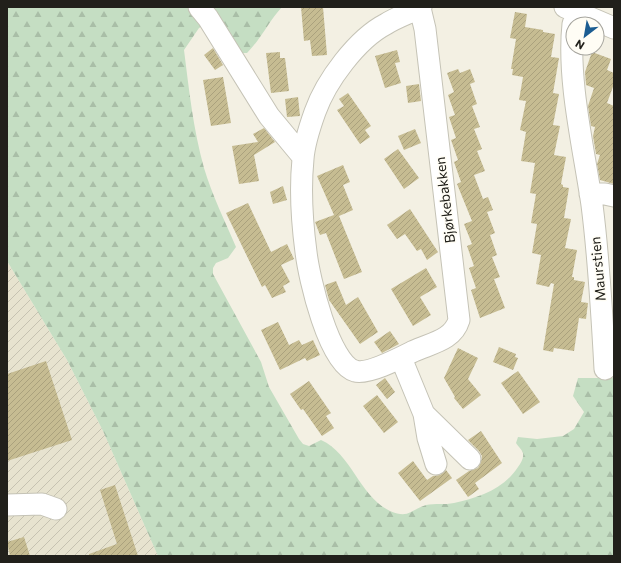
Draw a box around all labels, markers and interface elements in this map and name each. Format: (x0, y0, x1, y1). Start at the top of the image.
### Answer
north arrow (565, 16, 605, 56)
text: N (573, 37, 586, 53)
street label: Bjørkebakken (431, 156, 458, 244)
street label: Maurstien (586, 236, 609, 302)

